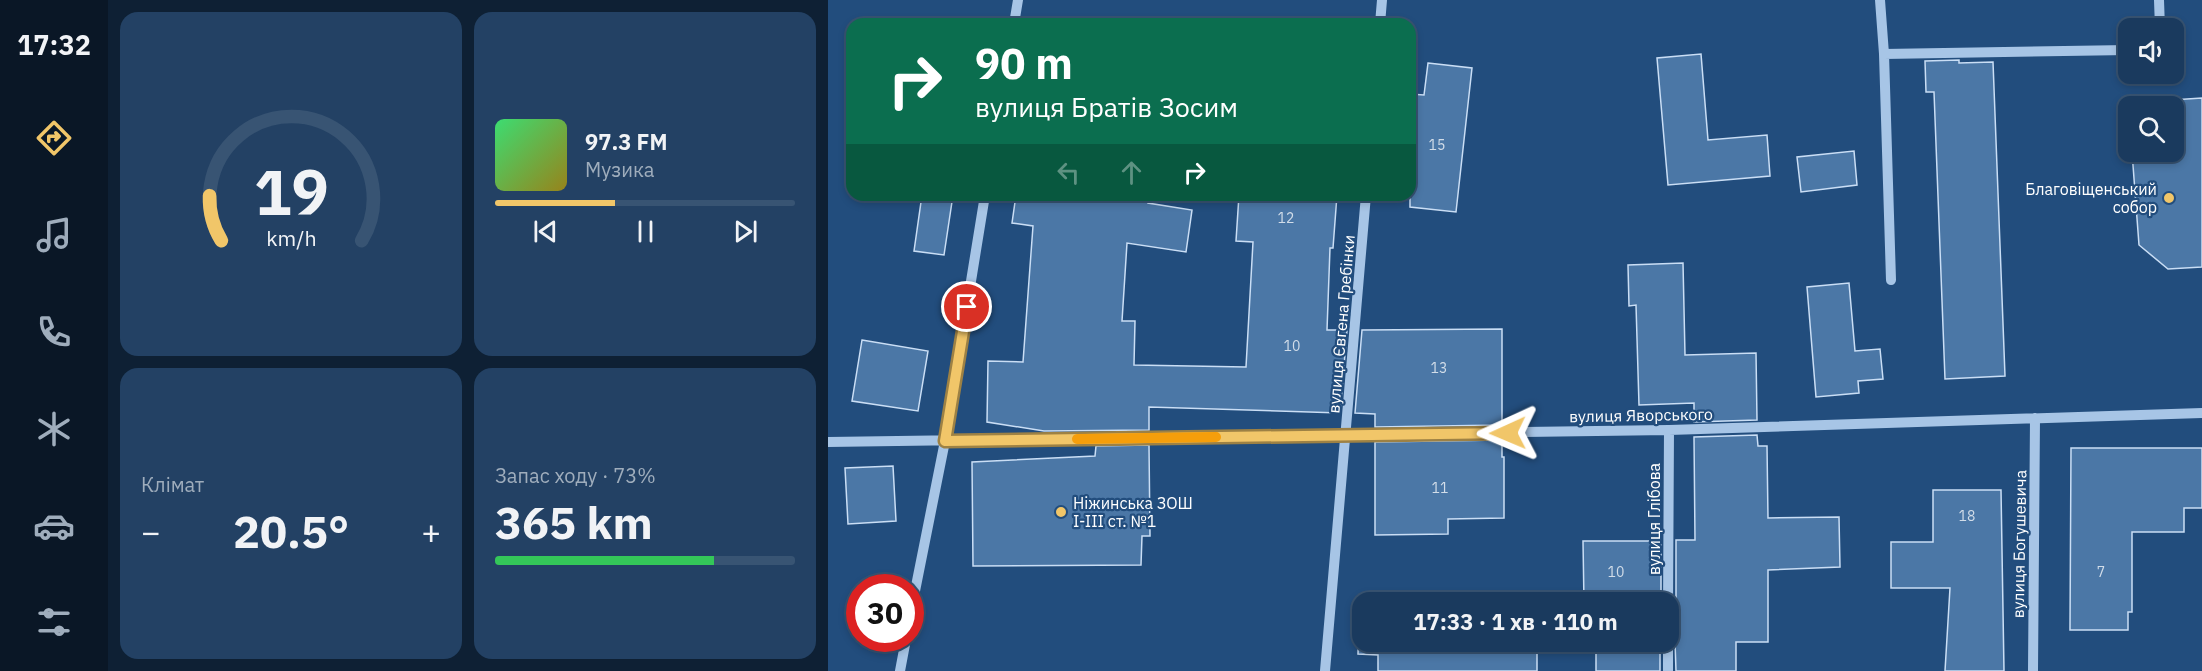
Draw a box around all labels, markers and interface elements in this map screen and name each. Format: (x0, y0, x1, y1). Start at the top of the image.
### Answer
map controls (2118, 18, 2184, 162)
button: sound (2118, 18, 2184, 84)
text: 17:32 (17, 27, 91, 62)
text: 90 m (975, 36, 1073, 91)
icon: right (876, 42, 954, 120)
text: вулиця Братів Зосим (975, 89, 1238, 124)
button: search (2118, 96, 2184, 162)
icon: directions (33, 117, 75, 159)
text: 97.3 FM (585, 127, 668, 156)
house number: 15 (1429, 136, 1445, 154)
text: 19 (254, 151, 328, 232)
text: Музика (585, 156, 654, 183)
icon: left (1052, 156, 1085, 189)
icon: ahead (1115, 156, 1148, 189)
icon: right (1178, 156, 1211, 189)
place label: Благовіщенський собор (2025, 179, 2157, 217)
marker: Благовіщенський собор (2162, 191, 2176, 205)
house number: 12 (1278, 209, 1294, 227)
icon: music (33, 214, 75, 256)
icon: previous (529, 215, 562, 248)
icon: pause (629, 215, 662, 248)
icon: next (729, 215, 762, 248)
text: km/h (266, 224, 316, 252)
street label: вулиця Євгена Гребінки (1323, 234, 1359, 414)
pin (941, 281, 992, 332)
icon: arrive (950, 290, 983, 323)
icon: phone (33, 311, 75, 353)
house number: 10 (1284, 337, 1300, 355)
house number: 13 (1431, 359, 1447, 377)
position arrow (1476, 401, 1540, 465)
street label: вулиця Яворського (1569, 404, 1713, 426)
icon: climate (33, 408, 75, 450)
text: Запас ходу · 73% (495, 462, 656, 489)
street label: вулиця Глібова (1644, 462, 1664, 575)
street label: вулиця Богушевича (2008, 469, 2030, 618)
text: Клімат (141, 471, 204, 498)
house number: 11 (1432, 479, 1448, 497)
text: 365 km (495, 493, 653, 551)
place label: Ніжинська ЗОШ І-ІІІ ст. №1 (1073, 493, 1193, 531)
text: 20.5° (233, 502, 349, 560)
icon: car (33, 505, 75, 547)
marker: Ніжинська ЗОШ І-ІІІ ст. №1 (1054, 505, 1068, 519)
house number: 18 (1959, 507, 1975, 525)
text: − (141, 510, 161, 553)
text: + (421, 510, 441, 553)
house number: 10 (1608, 563, 1624, 581)
house number: 7 (2097, 563, 2105, 581)
speed limit sign: 30 (846, 574, 924, 652)
icon: filters (33, 601, 75, 643)
text: 17:33 · 1 хв · 110 m (1413, 607, 1618, 636)

